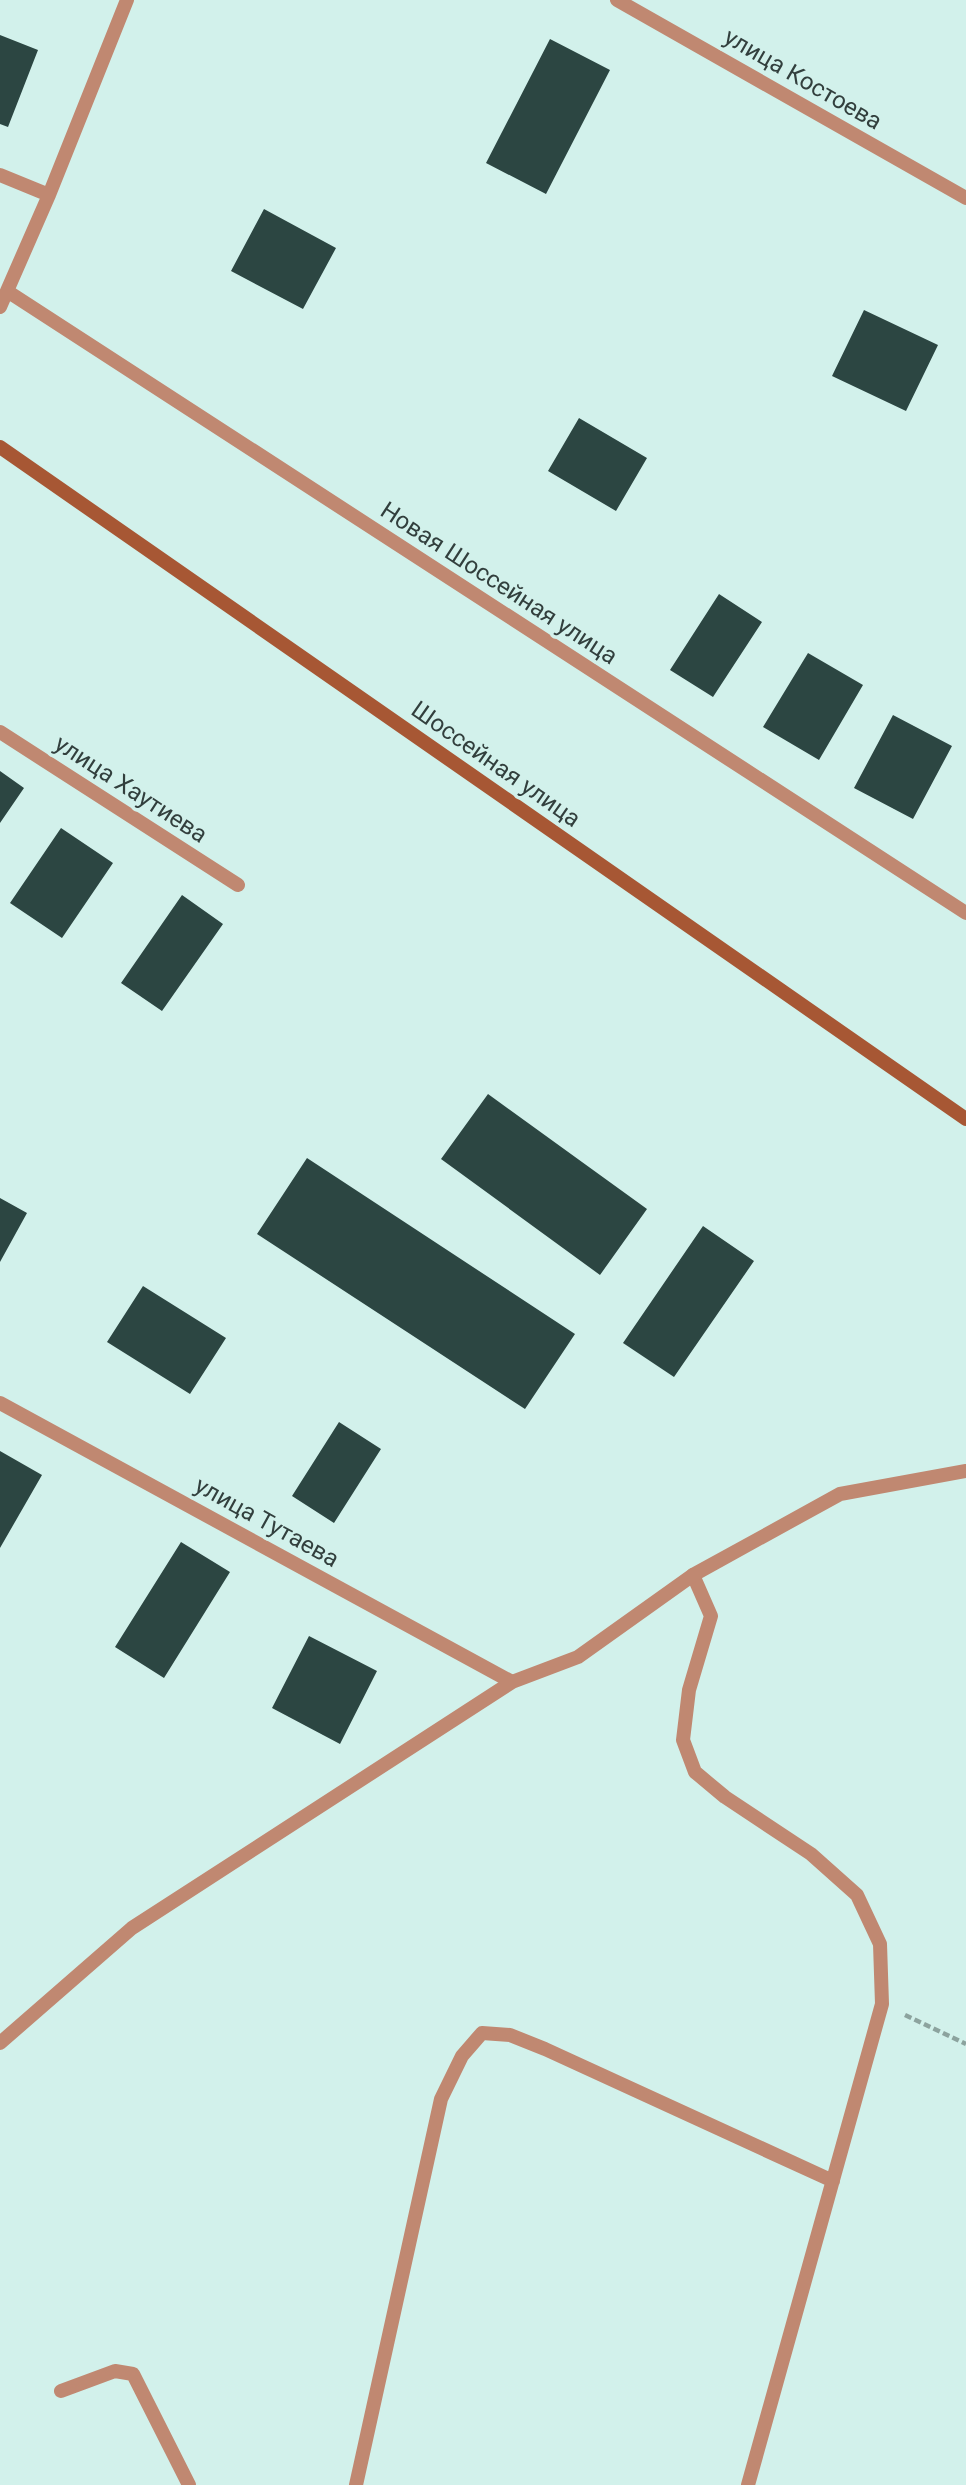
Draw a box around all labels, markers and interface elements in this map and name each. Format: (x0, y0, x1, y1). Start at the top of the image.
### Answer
street label: улица Костоева (719, 23, 887, 135)
street label: Новая Шоссейная улица (375, 496, 623, 670)
street label: Шоссейная улица (406, 695, 586, 833)
street label: улица Хаутиева (50, 729, 212, 849)
street label: улица Тутаева (190, 1471, 344, 1573)

